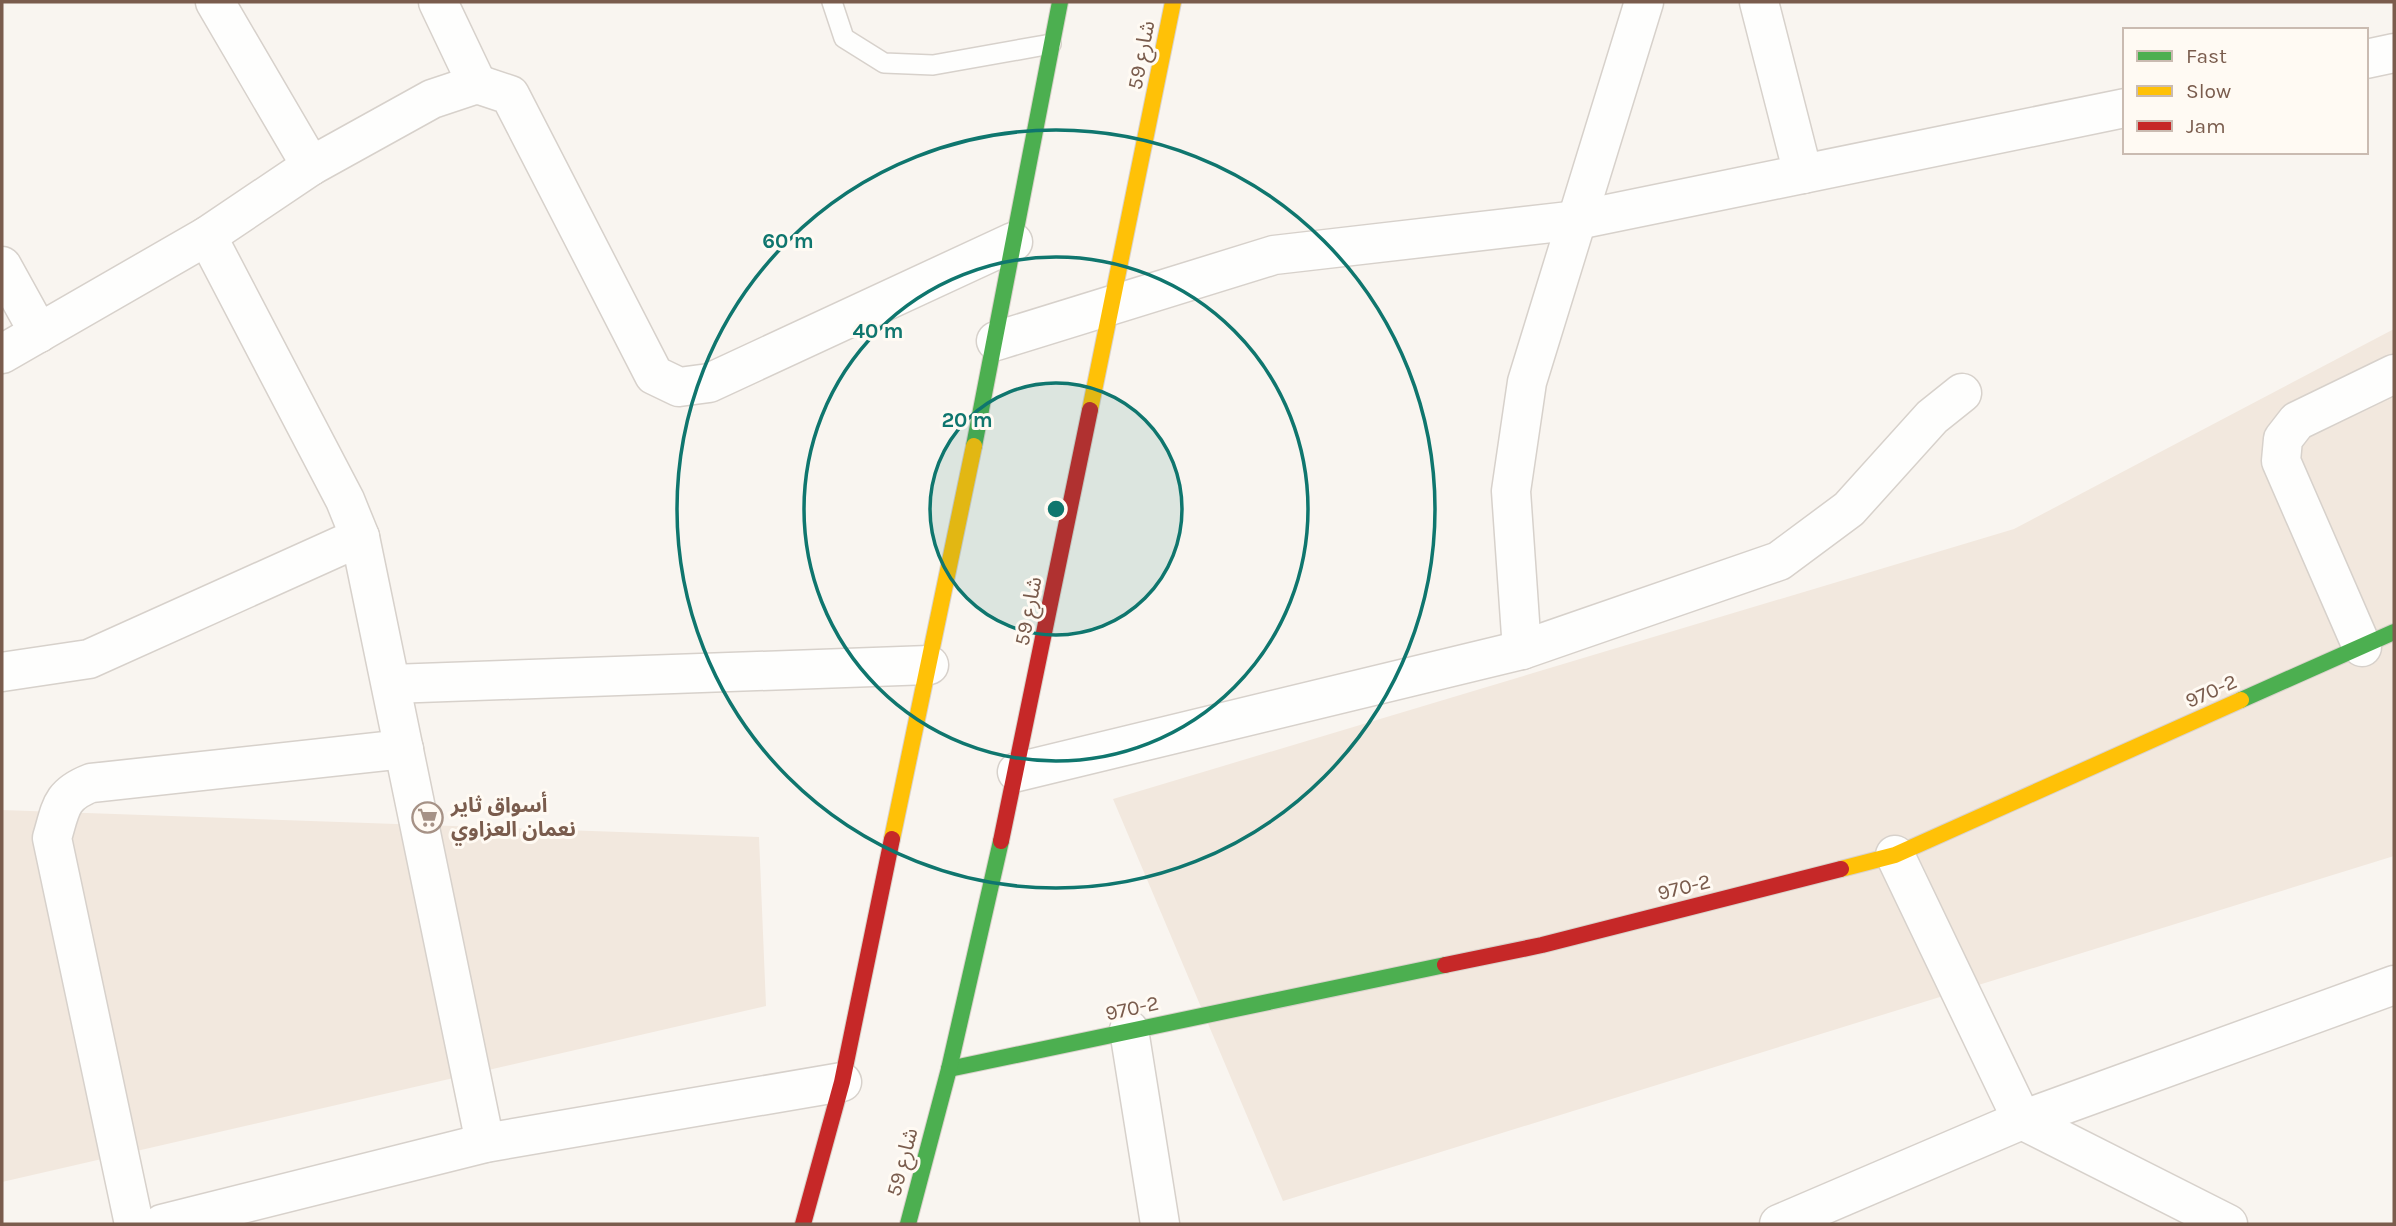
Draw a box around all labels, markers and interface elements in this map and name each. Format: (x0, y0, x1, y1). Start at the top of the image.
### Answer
street label: شارع 59 (1123, 18, 1162, 92)
legend (2123, 28, 2368, 154)
text: Fast (2186, 44, 2227, 68)
text: Slow (2186, 79, 2231, 103)
text: Jam (2186, 114, 2226, 138)
text: 60 m (762, 229, 814, 253)
text: 40 m (852, 319, 904, 343)
text: 20 m (941, 408, 993, 432)
centre of rings (1044, 497, 1068, 521)
street label: شارع 59 (1010, 574, 1049, 648)
street label: 970-2 (2181, 669, 2241, 713)
place label: أسواق ثاير نعمان العزاوي (450, 791, 576, 846)
supermarket icon: أسواق ثاير نعمان العزاوي (411, 800, 445, 834)
street label: 970-2 (1655, 869, 1713, 905)
street label: 970-2 (1103, 991, 1161, 1025)
street label: شارع 59 (881, 1125, 926, 1200)

